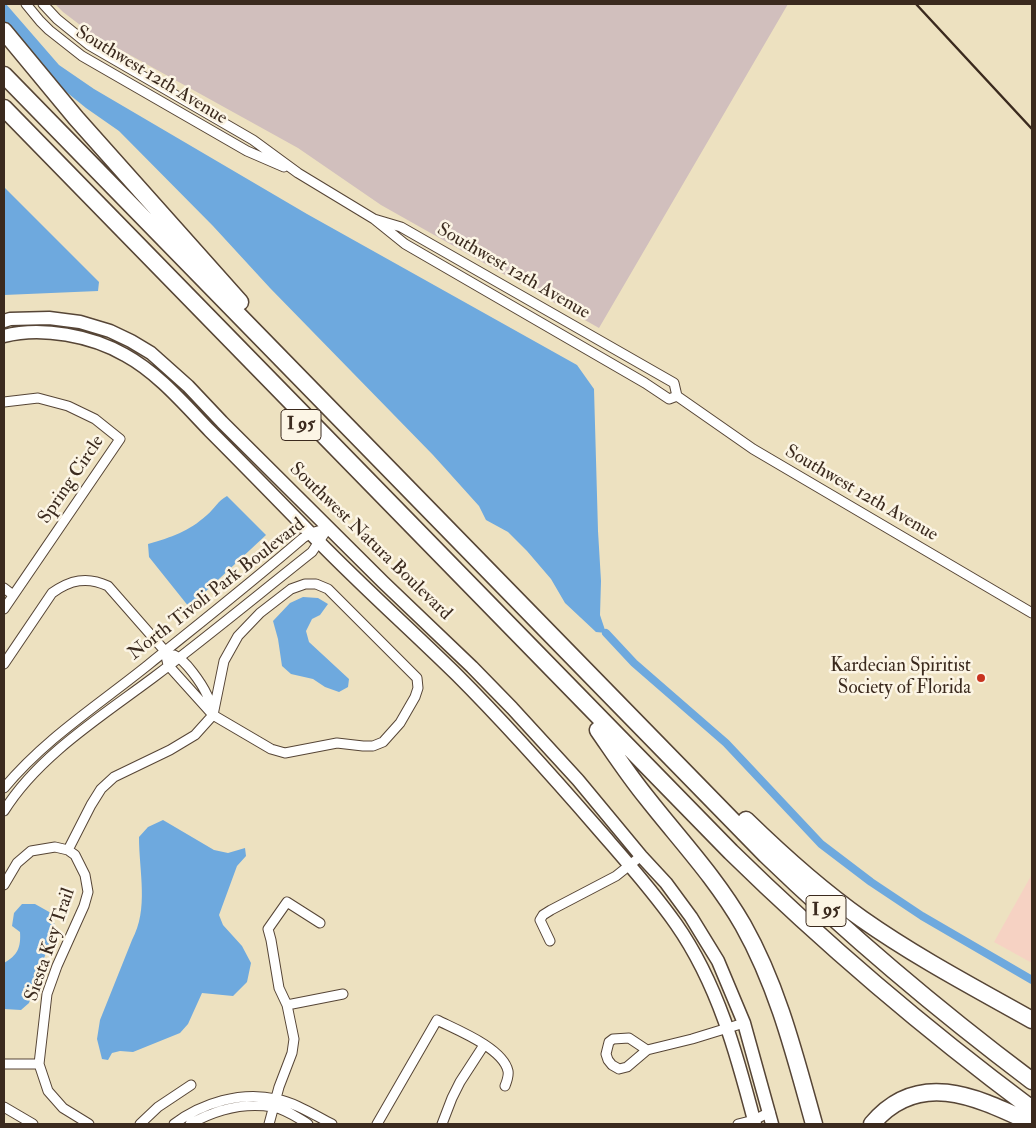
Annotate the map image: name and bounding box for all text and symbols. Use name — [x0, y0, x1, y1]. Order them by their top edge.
street label: Southwest 12th Avenue — [71, 22, 231, 130]
street label: Southwest 12th Avenue — [432, 219, 594, 325]
road number: I 95 — [281, 410, 321, 440]
street label: Spring Circle — [34, 432, 110, 528]
street label: Southwest 12th Avenue — [780, 441, 942, 547]
street label: Southwest Natura Boulevard — [284, 458, 456, 626]
street label: North Tivoli Park Boulevard — [124, 514, 310, 666]
place label: Kardecian Spiritist Society of Florida — [830, 656, 971, 700]
marker: Kardecian Spiritist Society of Florida — [975, 672, 987, 684]
street label: Siesta Key Trail — [21, 885, 81, 1005]
road number: I 95 — [806, 896, 846, 926]

